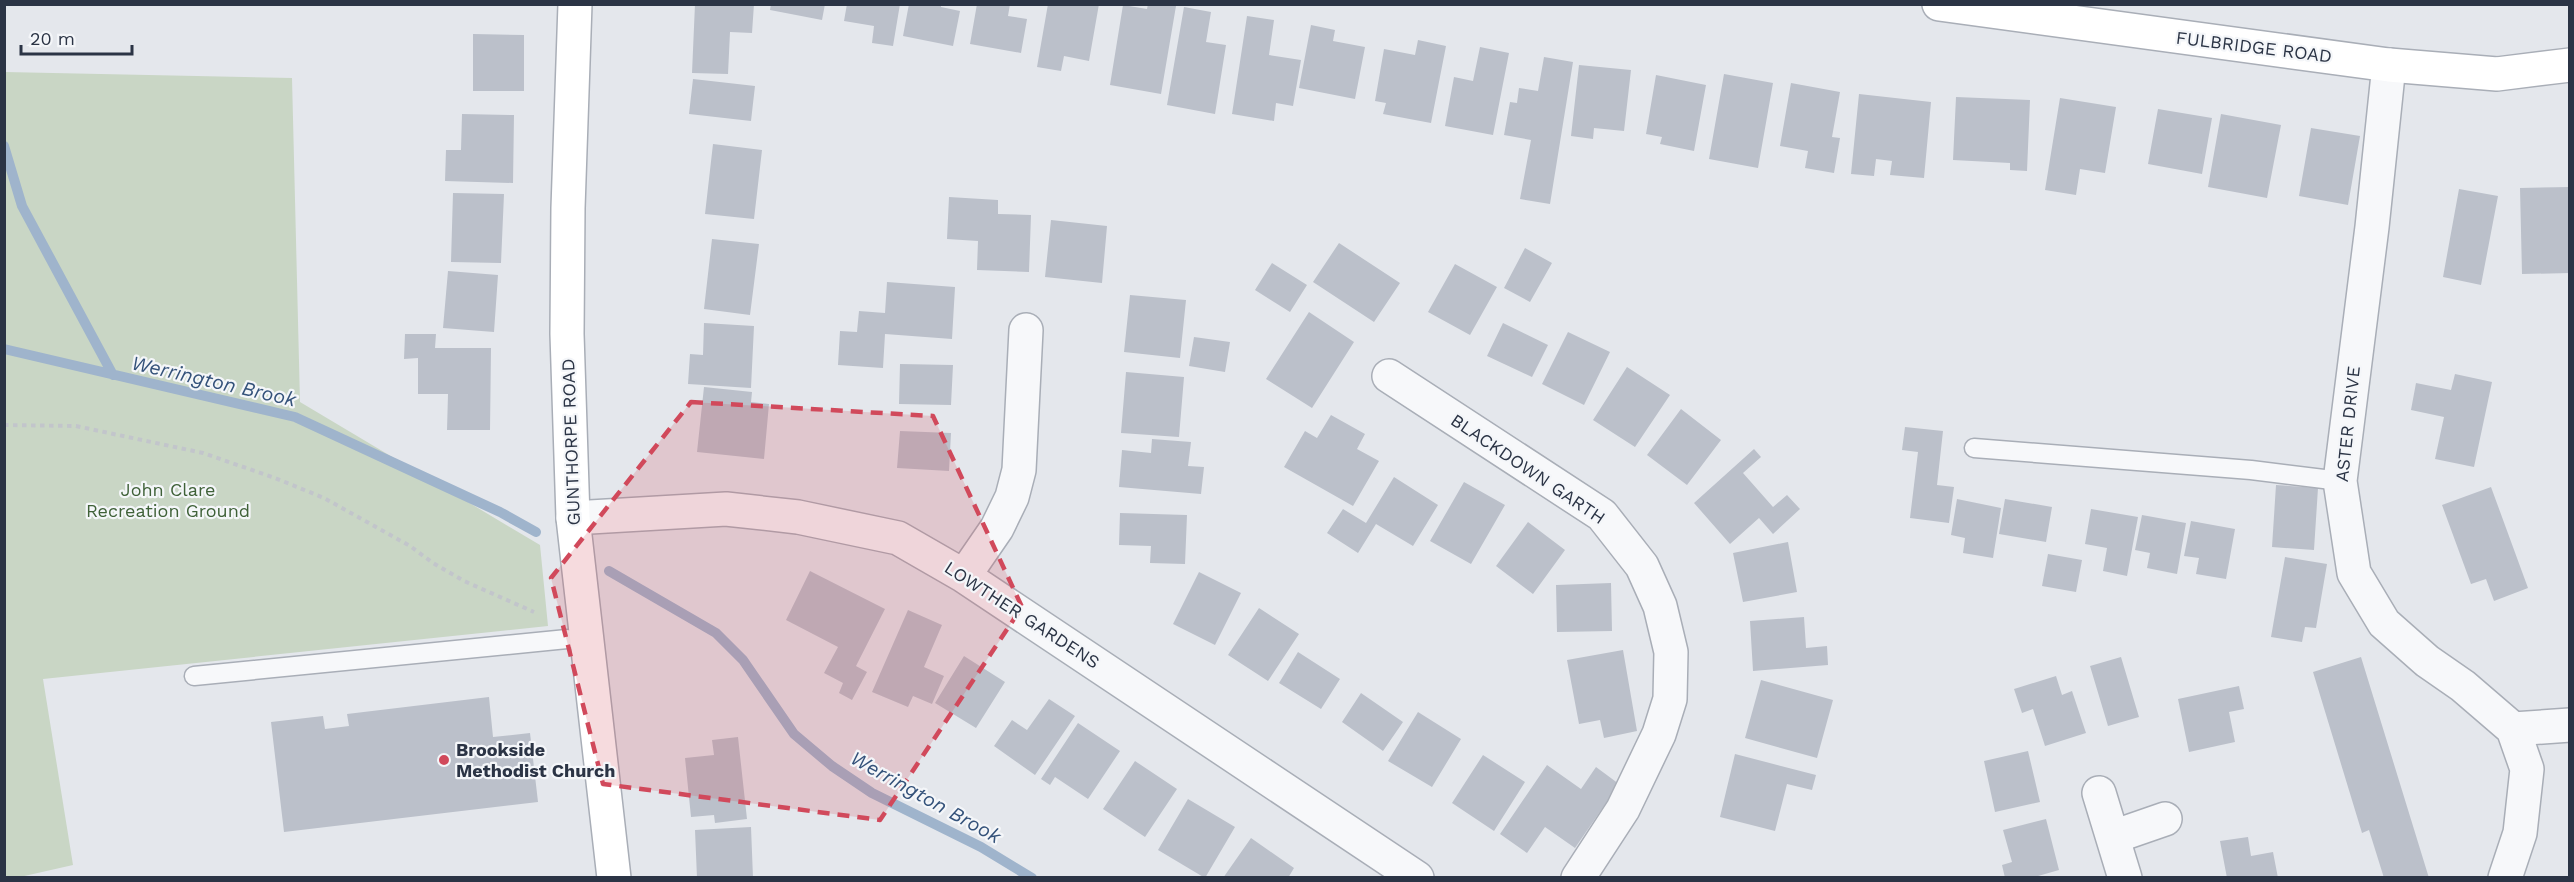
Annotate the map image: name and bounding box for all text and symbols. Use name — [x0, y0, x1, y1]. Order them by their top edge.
scale bar — [21, 18, 132, 56]
street label: FULBRIDGE ROAD — [2175, 27, 2333, 66]
text: 20 m — [30, 28, 75, 49]
water label: Werrington Brook — [129, 350, 300, 412]
street label: GUNTHORPE ROAD — [557, 358, 584, 526]
street label: ASTER DRIVE — [2331, 365, 2364, 483]
street label: BLACKDOWN GARTH — [1447, 409, 1609, 528]
park label: John Clare Recreation Ground — [86, 479, 250, 521]
street label: LOWTHER GARDENS — [941, 557, 1104, 673]
place label: Brookside Methodist Church — [456, 739, 615, 781]
water label: Werrington Brook — [847, 746, 1006, 849]
marker: Brookside Methodist Church — [437, 753, 451, 767]

